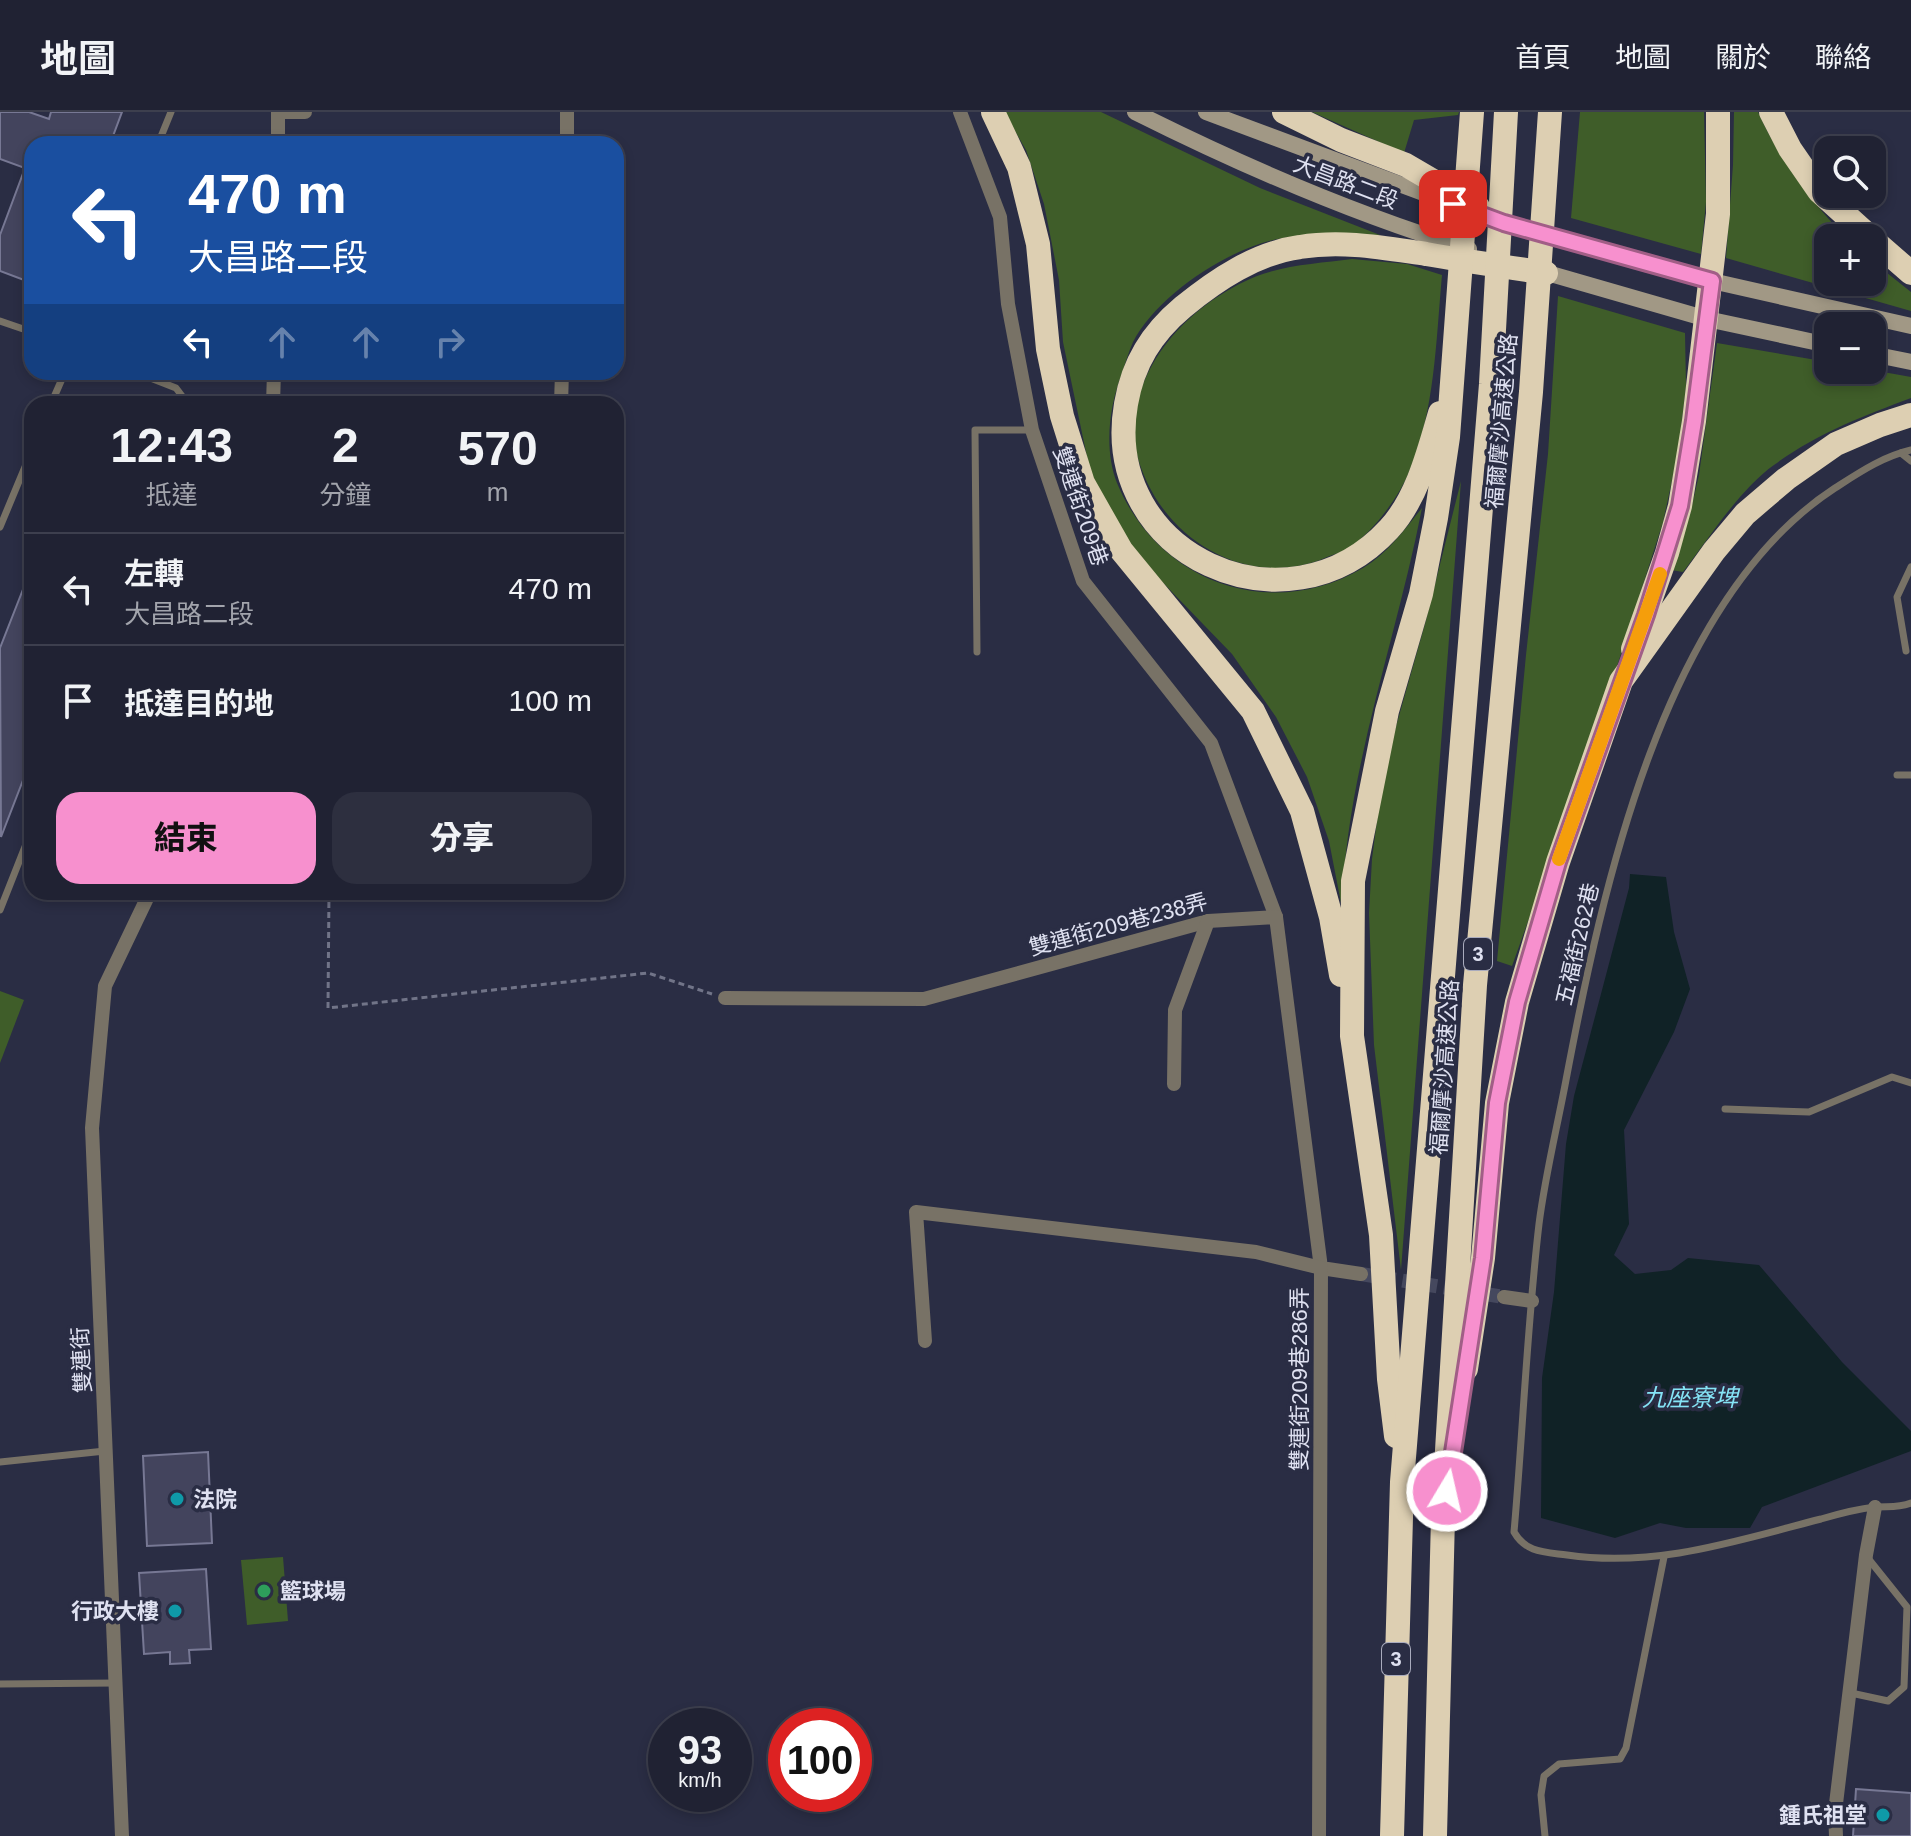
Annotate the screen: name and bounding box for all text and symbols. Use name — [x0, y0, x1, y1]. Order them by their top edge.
text: 地圖 — [40, 38, 116, 80]
text: 首頁 — [1515, 42, 1571, 73]
text: 地圖 — [1615, 42, 1671, 73]
text: 關於 — [1715, 42, 1771, 73]
text: 聯絡 — [1815, 42, 1871, 73]
map controls — [1814, 136, 1886, 384]
button: search — [1814, 136, 1886, 208]
street label: 大昌路二段 — [1290, 151, 1402, 214]
text: 470 m — [188, 162, 347, 225]
icon: left — [56, 168, 160, 272]
pin — [1419, 170, 1487, 238]
icon: arrive — [1431, 182, 1475, 226]
button: + — [1814, 224, 1886, 296]
text: 大昌路二段 — [188, 237, 368, 278]
button: − — [1814, 312, 1886, 384]
icon: left — [176, 320, 220, 364]
icon: ahead — [260, 320, 304, 364]
icon: ahead — [344, 320, 388, 364]
icon: right — [428, 320, 472, 364]
street label: 福爾摩沙高速公路 — [1481, 332, 1522, 510]
text: 12:43 — [110, 419, 233, 472]
text: 2 — [332, 419, 359, 472]
text: 570 — [458, 422, 538, 475]
street label: 雙連街209巷 — [1048, 443, 1113, 569]
text: m — [487, 477, 509, 507]
text: 抵達 — [146, 480, 198, 510]
text: 分鐘 — [319, 480, 371, 510]
text: 左轉 — [124, 557, 184, 590]
icon: left — [56, 567, 100, 611]
text: 470 m — [509, 572, 592, 605]
text: 大昌路二段 — [124, 599, 254, 629]
icon: arrive — [56, 679, 100, 723]
text: 100 m — [509, 684, 592, 717]
text: 抵達目的地 — [124, 687, 274, 720]
button: 結束 — [56, 792, 316, 884]
button: 分享 — [332, 792, 592, 884]
street label: 五福街262巷 — [1551, 881, 1604, 1008]
street label: 雙連街209巷238弄 — [1026, 889, 1210, 960]
road number: 3 — [1464, 938, 1492, 970]
street label: 福爾摩沙高速公路 — [1426, 978, 1463, 1156]
street label: 雙連街209巷286弄 — [1287, 1287, 1312, 1471]
street label: 雙連街 — [67, 1326, 96, 1394]
water label: 九座寮埤 — [1642, 1384, 1741, 1411]
position arrow — [1405, 1449, 1489, 1533]
place label: 法院 — [193, 1487, 237, 1512]
marker: 法院 — [168, 1490, 186, 1508]
place label: 籃球場 — [280, 1579, 346, 1604]
marker: 籃球場 — [255, 1582, 273, 1600]
place label: 行政大樓 — [71, 1599, 159, 1624]
marker: 行政大樓 — [166, 1602, 184, 1620]
road number: 3 — [1382, 1643, 1410, 1675]
speed limit sign: 100 — [768, 1708, 872, 1812]
text: 93 — [678, 1728, 722, 1772]
text: km/h — [678, 1769, 722, 1791]
place label: 鍾氏祖堂 — [1779, 1803, 1867, 1828]
marker: 鍾氏祖堂 — [1874, 1806, 1892, 1824]

